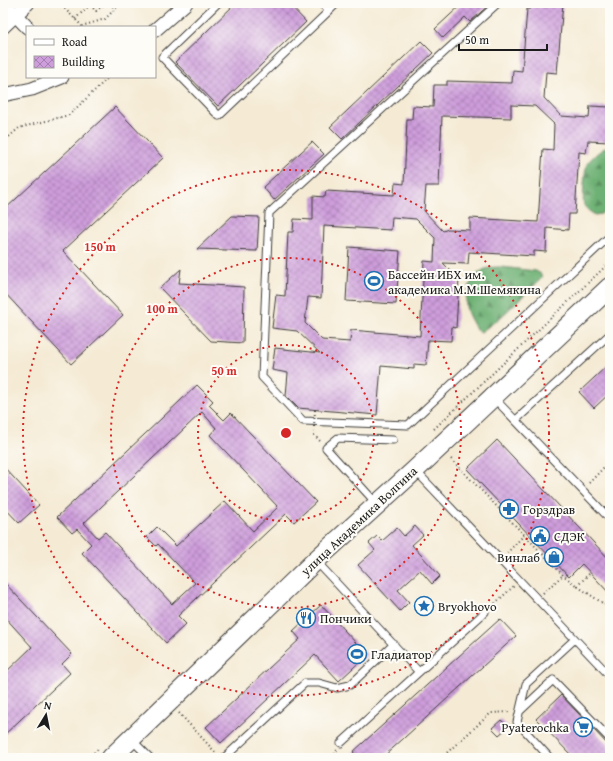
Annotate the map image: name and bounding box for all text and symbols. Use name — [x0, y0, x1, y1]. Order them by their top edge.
legend — [26, 26, 156, 78]
scale bar — [459, 26, 547, 52]
text: 50 m — [465, 31, 489, 48]
text: Road — [62, 33, 88, 50]
text: Building — [62, 53, 105, 70]
text: 150 m — [84, 238, 117, 255]
place label: Бассейн ИБХ им. академика М.М.Шемякина — [388, 265, 542, 299]
sports icon: Бассейн ИБХ им. академика М.М.Шемякина — [363, 270, 385, 292]
text: 100 m — [146, 300, 179, 317]
text: 50 m — [211, 362, 237, 379]
centre of rings — [279, 426, 293, 440]
street label: улица Академика Волгина — [296, 461, 422, 581]
pharmacy icon: Горздрав — [498, 498, 520, 520]
place label: Горздрав — [523, 500, 575, 519]
public building icon: СДЭК — [529, 525, 551, 547]
place label: СДЭК — [554, 527, 585, 546]
shop icon: Винлаб — [543, 546, 565, 568]
place label: Винлаб — [497, 548, 540, 567]
place icon: Bryokhovo — [413, 595, 435, 617]
place label: Bryokhovo — [438, 597, 497, 616]
restaurant icon: Пончики — [295, 607, 317, 629]
place label: Пончики — [320, 609, 372, 628]
sports icon: Гладиатор — [346, 643, 368, 665]
place label: Гладиатор — [371, 645, 432, 664]
north arrow — [26, 695, 66, 735]
text: N — [43, 697, 53, 714]
supermarket icon: Pyaterochka — [572, 716, 594, 738]
place label: Pyaterochka — [501, 718, 570, 737]

